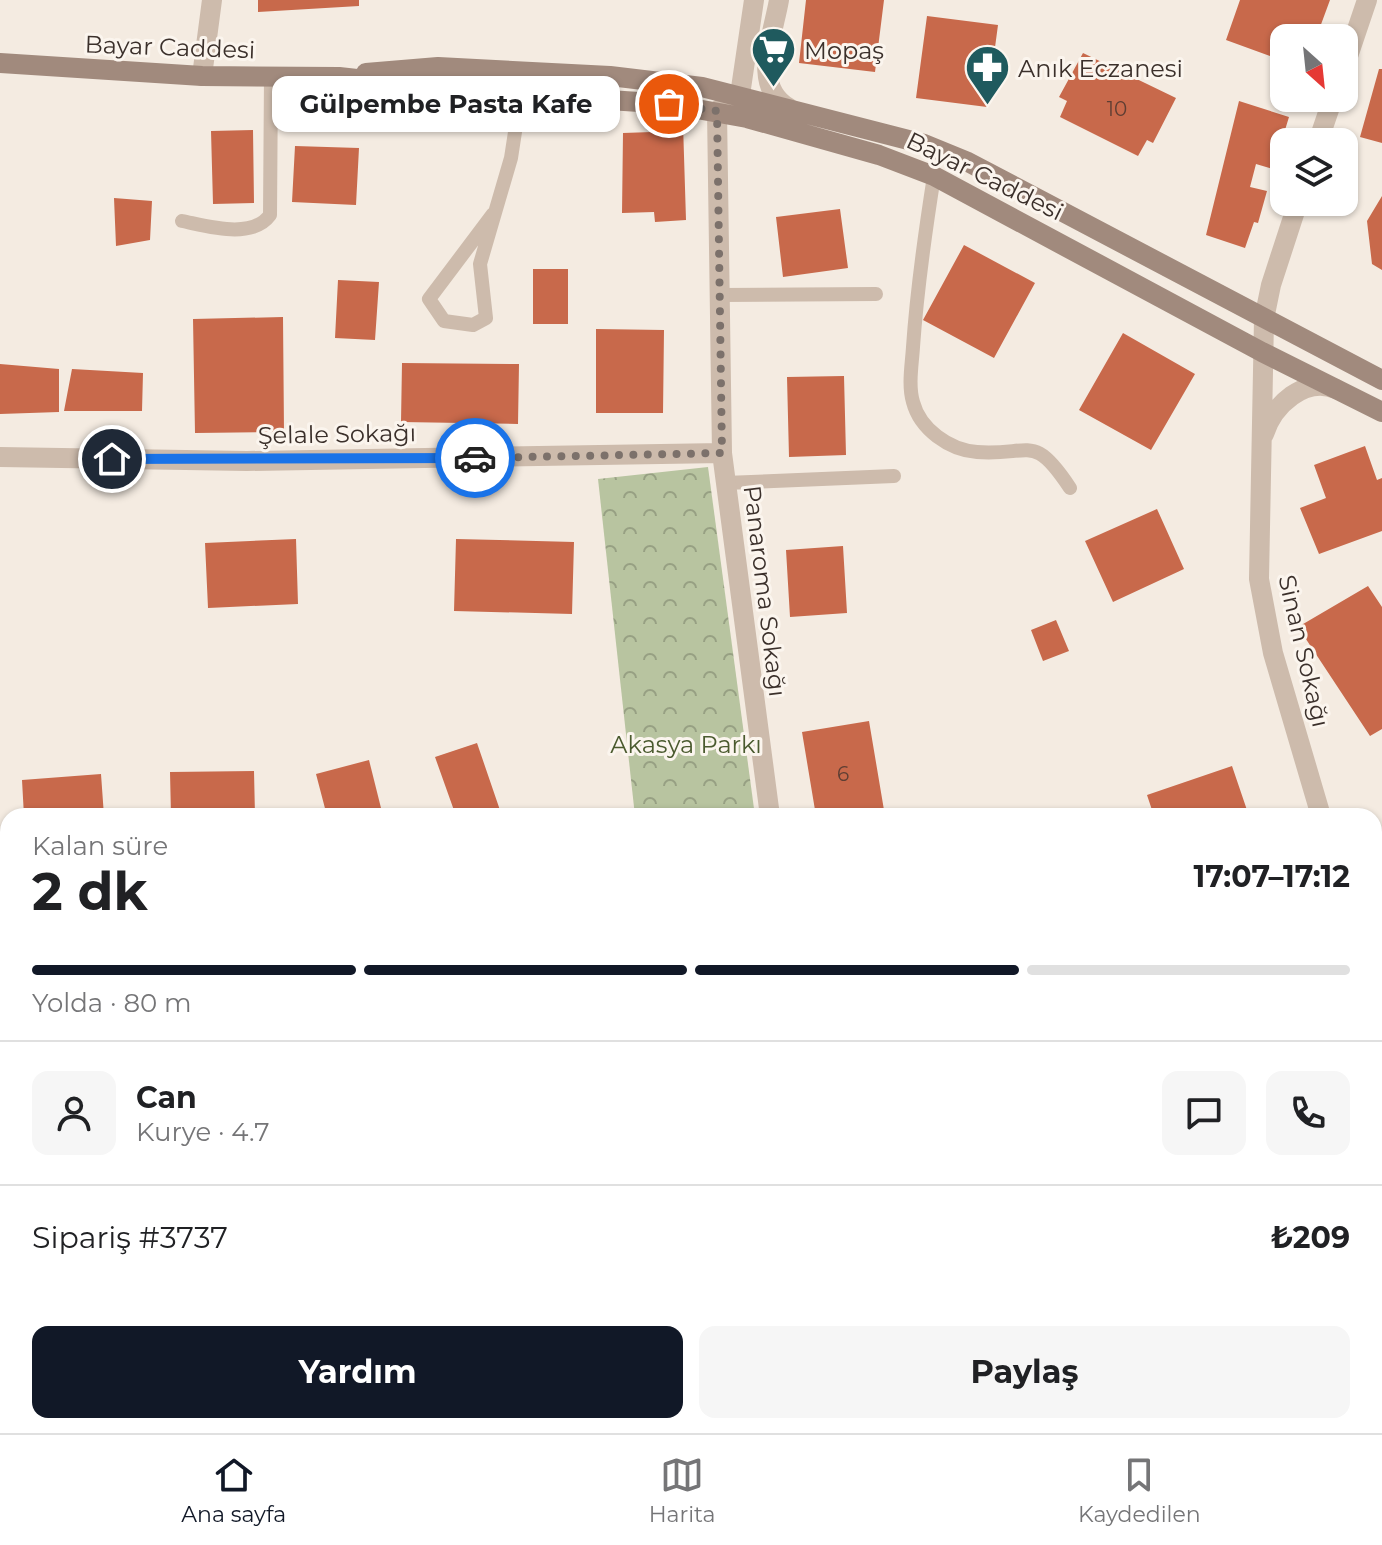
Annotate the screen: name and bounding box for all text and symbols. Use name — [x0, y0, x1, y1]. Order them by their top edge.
north arrow — [1270, 24, 1358, 112]
map controls — [1270, 24, 1358, 216]
supermarket icon: Mopaş — [749, 26, 797, 89]
street label: Bayar Caddesi — [84, 30, 256, 64]
place label: Mopaş — [804, 36, 884, 65]
pharmacy icon: Anık Eczanesi — [963, 44, 1011, 107]
place label: Anık Eczanesi — [1018, 54, 1183, 83]
pin — [635, 70, 703, 138]
callout: Gülpembe Pasta Kafe — [273, 76, 621, 132]
icon: bag — [647, 82, 691, 126]
text: Gülpembe Pasta Kafe — [299, 88, 593, 120]
house number: 10 — [1107, 97, 1127, 121]
street label: Bayar Caddesi — [902, 126, 1068, 226]
button: layers — [1270, 128, 1358, 216]
street label: Şelale Sokağı — [258, 418, 416, 450]
courier — [435, 418, 515, 498]
pin — [78, 425, 146, 493]
icon: car — [453, 436, 497, 480]
icon: home — [90, 437, 134, 481]
street label: Panaroma Sokağı — [738, 484, 792, 698]
street label: Sinan Sokağı — [1272, 572, 1336, 730]
park label: Akasya Parkı — [610, 730, 762, 759]
house number: 6 — [837, 762, 849, 786]
text: Kalan süre — [32, 830, 168, 862]
text: 17:07–17:12 — [1194, 858, 1350, 895]
text: 2 dk — [32, 860, 147, 923]
text: Yolda · 80 m — [32, 987, 192, 1019]
button: person — [32, 1071, 116, 1155]
button: chat — [1162, 1071, 1246, 1155]
button: phone — [1266, 1071, 1350, 1155]
text: Can — [136, 1079, 197, 1116]
text: Kurye · 4.7 — [136, 1116, 270, 1148]
text: Sipariş #3737 — [32, 1219, 228, 1256]
text: ₺209 — [1271, 1219, 1350, 1256]
button: Yardım — [32, 1326, 683, 1418]
button: Paylaş — [699, 1326, 1350, 1418]
tab: Ana sayfa — [181, 1453, 286, 1528]
tab: Harita — [649, 1453, 715, 1528]
tab: Kaydedilen — [1078, 1453, 1201, 1528]

